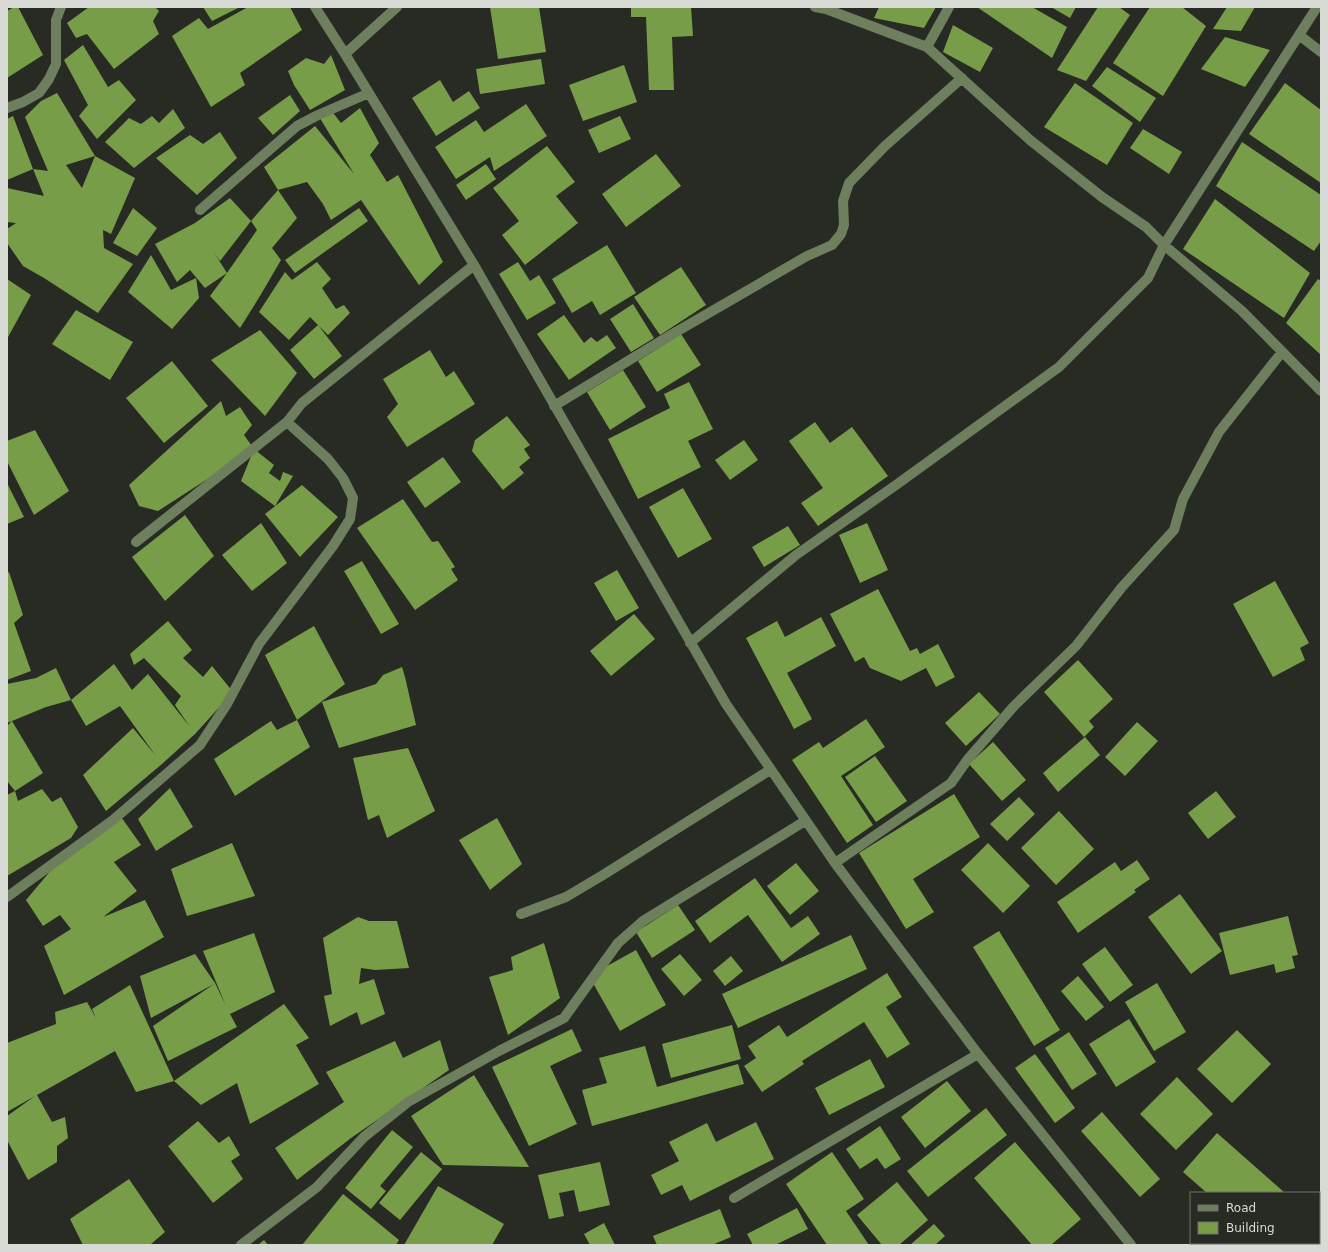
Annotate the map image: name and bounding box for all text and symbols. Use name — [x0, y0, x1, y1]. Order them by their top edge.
legend — [1190, 1192, 1320, 1244]
text: Road — [1226, 1201, 1256, 1215]
text: Building — [1226, 1221, 1275, 1235]

